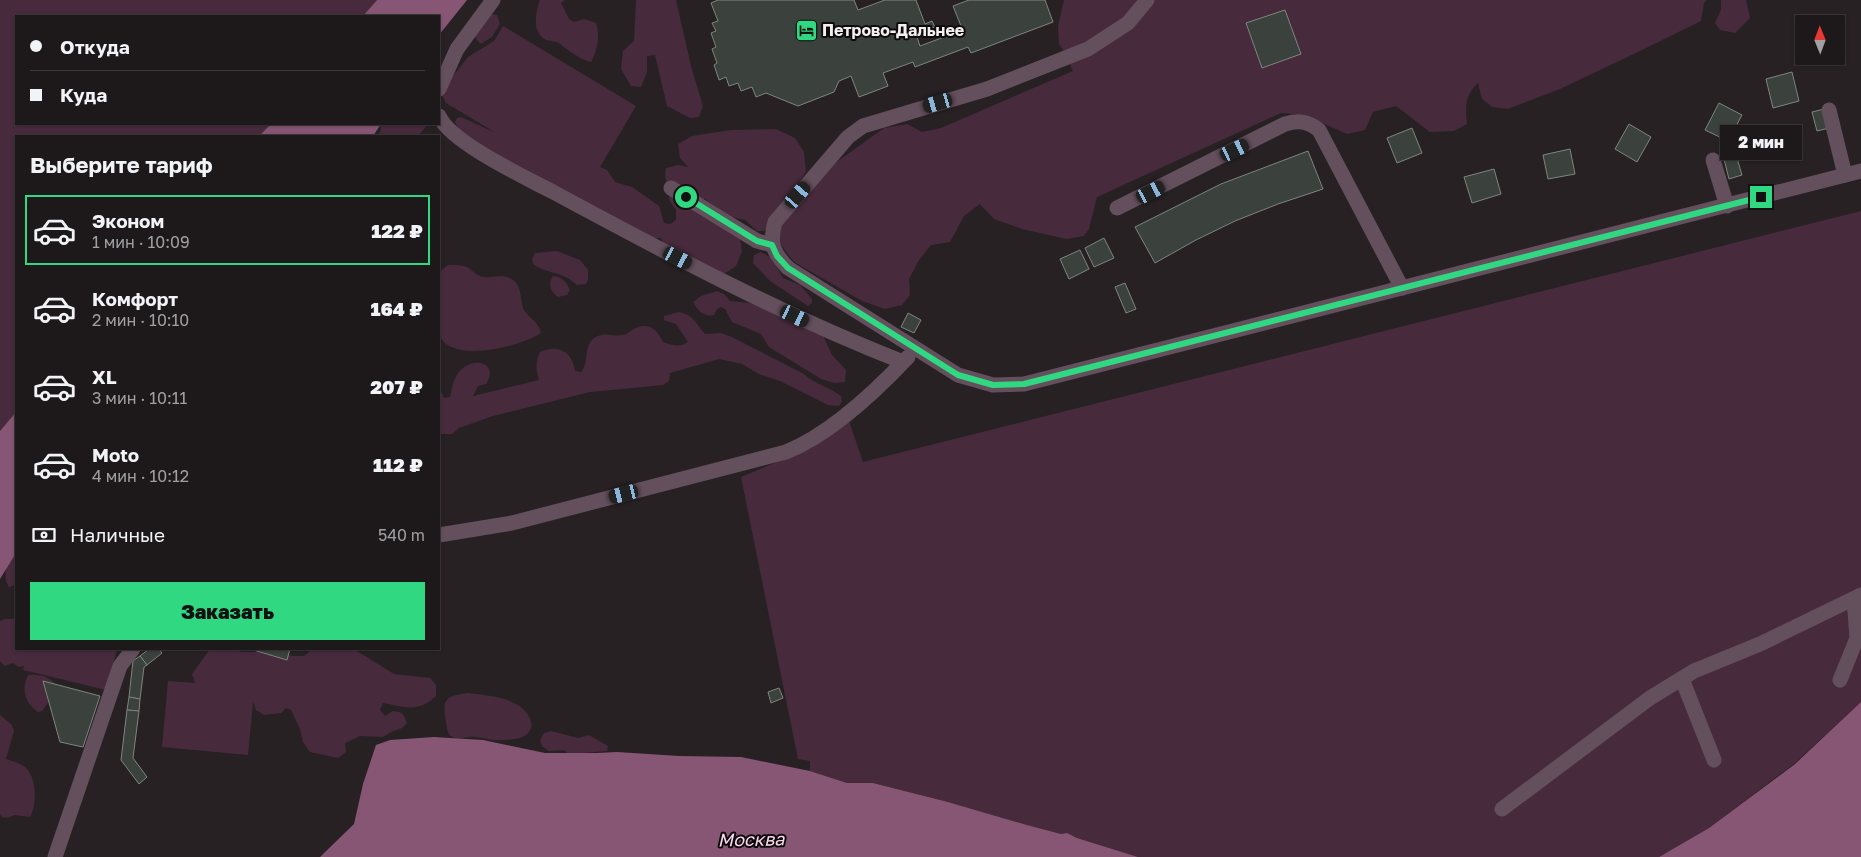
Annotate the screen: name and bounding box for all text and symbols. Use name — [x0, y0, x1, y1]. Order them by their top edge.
north arrow — [1795, 15, 1845, 65]
map controls — [1795, 15, 1845, 65]
hotel icon: Петрово-Дальнее — [794, 18, 818, 42]
place label: Петрово-Дальнее — [822, 20, 964, 40]
text: Откуда — [60, 35, 130, 58]
text: Куда — [60, 83, 107, 106]
car — [921, 92, 954, 114]
callout: 2 мин — [1720, 124, 1802, 160]
text: 2 мин — [1738, 132, 1784, 152]
car — [1218, 137, 1251, 163]
text: Выберите тариф — [30, 151, 213, 178]
car — [782, 179, 813, 211]
car — [1134, 179, 1167, 205]
route start — [675, 186, 697, 208]
route end — [1750, 186, 1772, 208]
icon: car — [32, 208, 77, 253]
text: Эконом — [92, 209, 164, 232]
text: 122 ₽ — [371, 219, 423, 242]
text: 1 мин · 10:09 — [92, 232, 190, 252]
car — [661, 245, 694, 271]
icon: car — [32, 286, 77, 331]
text: Комфорт — [92, 287, 178, 310]
text: 164 ₽ — [370, 297, 423, 320]
car — [778, 303, 811, 329]
text: 2 мин · 10:10 — [92, 310, 189, 330]
icon: car — [32, 364, 77, 409]
text: XL — [92, 365, 117, 388]
text: 207 ₽ — [370, 375, 423, 398]
text: 3 мин · 10:11 — [92, 388, 187, 408]
icon: car — [32, 442, 77, 487]
text: Moto — [92, 443, 139, 466]
text: 112 ₽ — [373, 453, 423, 476]
text: 4 мин · 10:12 — [92, 466, 189, 486]
car — [607, 483, 640, 505]
icon: cash — [30, 521, 58, 549]
text: Наличные — [70, 523, 165, 546]
text: 540 m — [378, 525, 425, 545]
button: Заказать — [30, 582, 425, 640]
water label: Москва — [717, 827, 785, 851]

